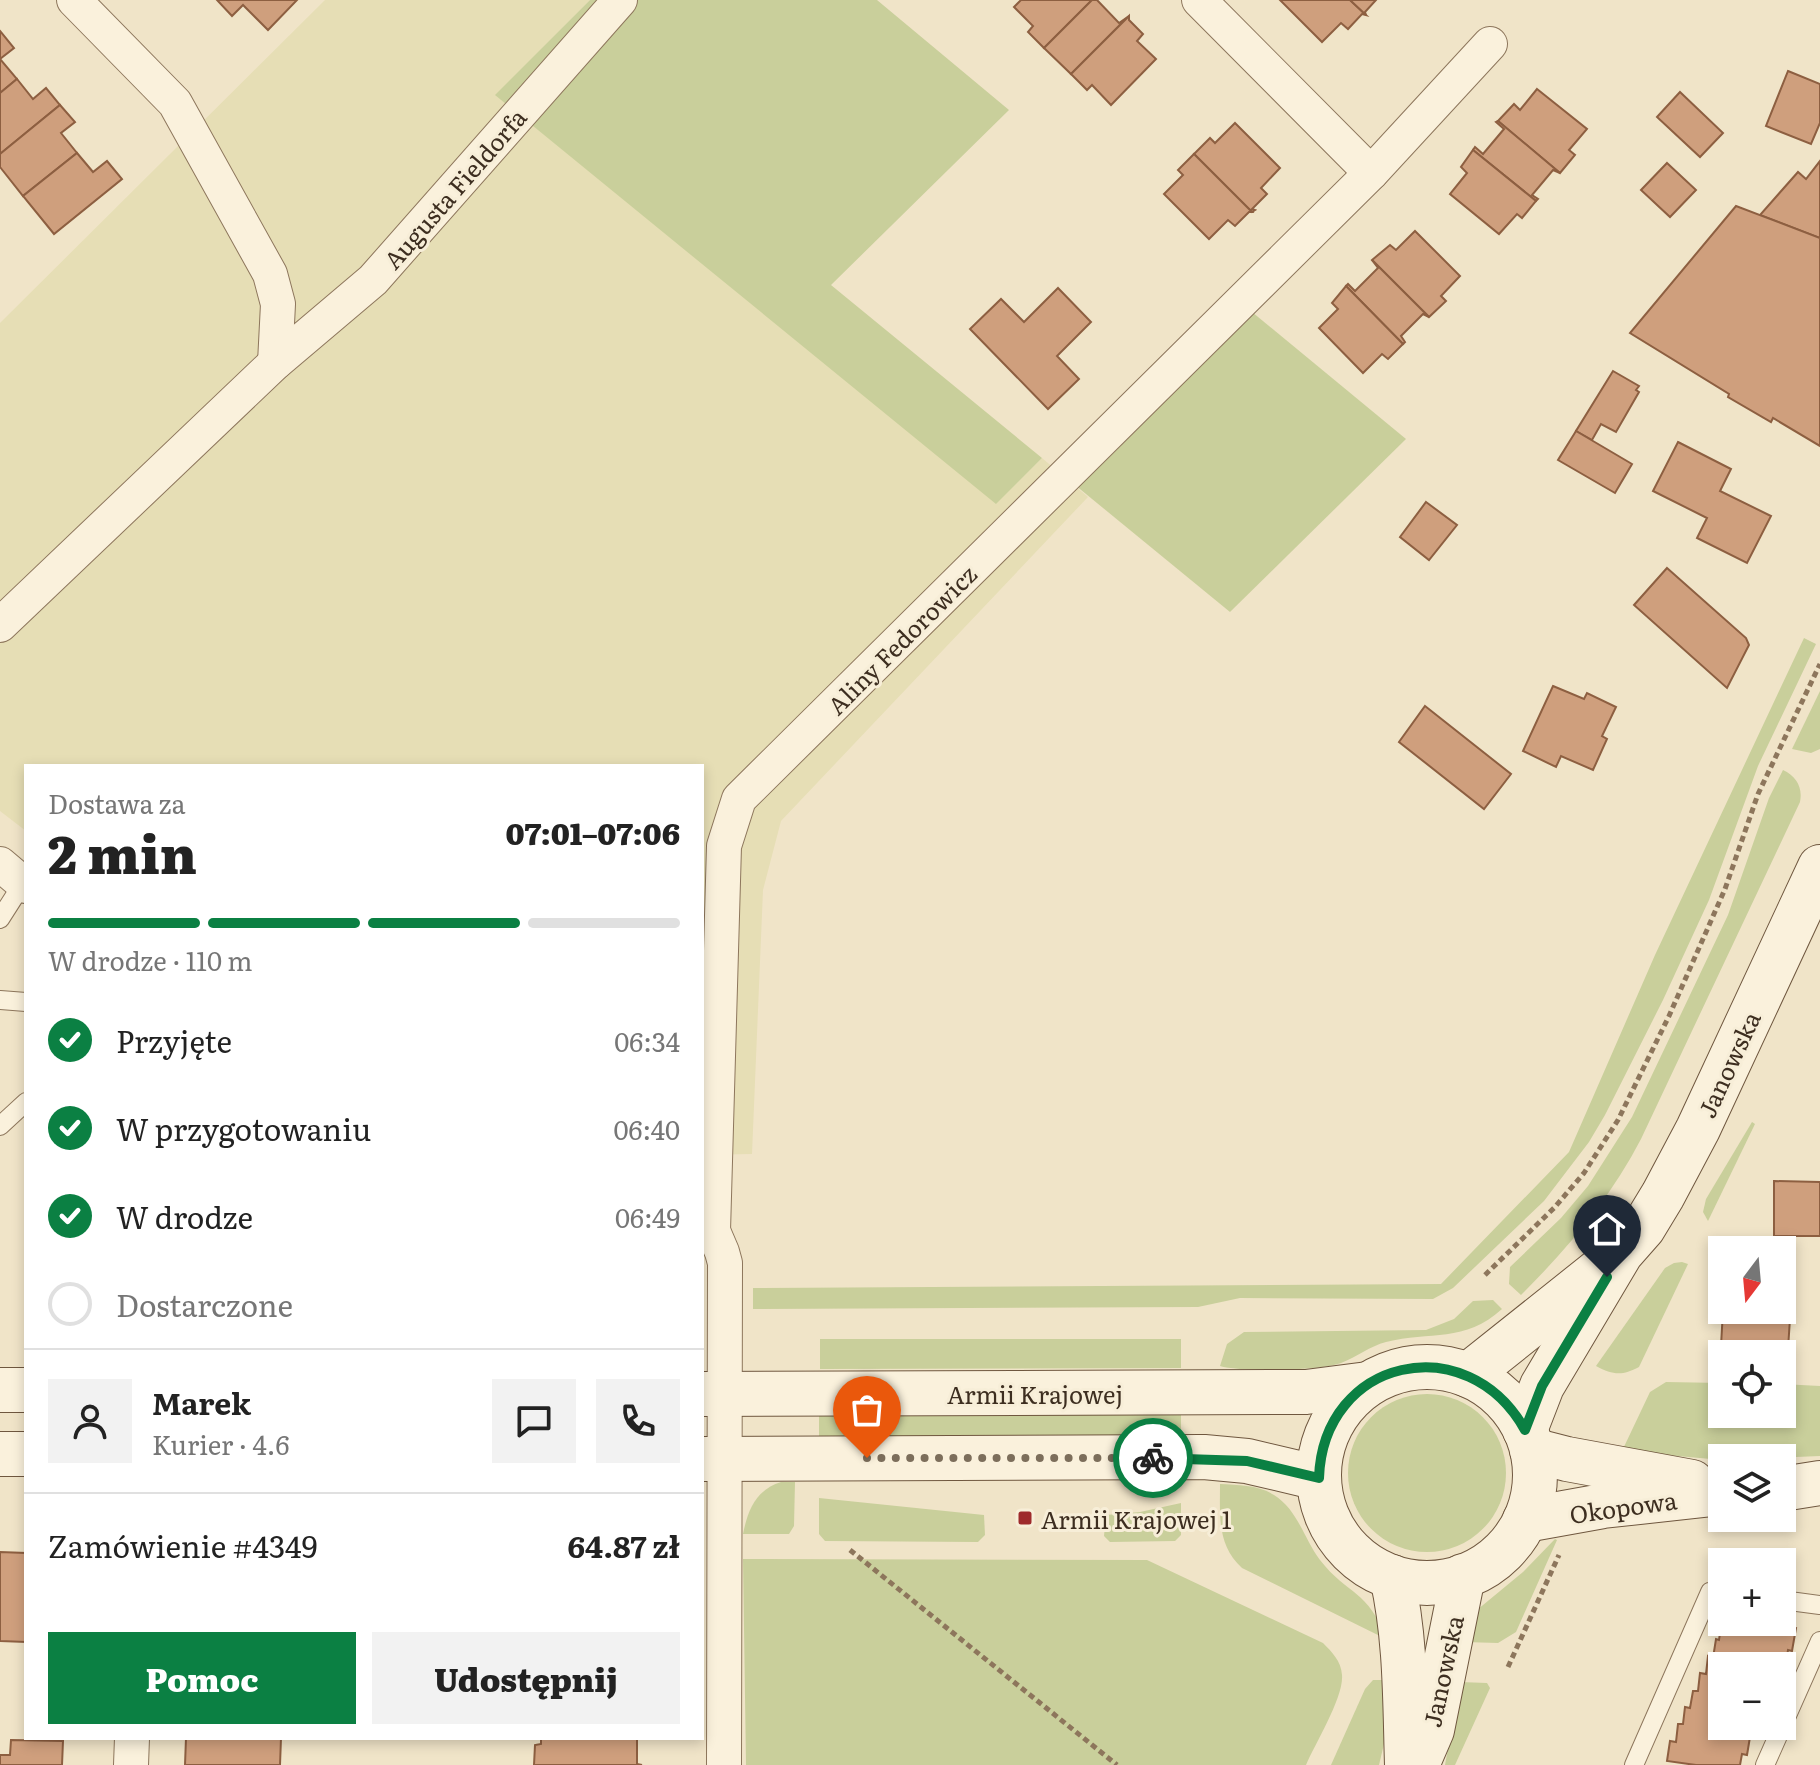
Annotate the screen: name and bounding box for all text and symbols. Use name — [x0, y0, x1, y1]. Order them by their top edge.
street label: Augusta Fieldorfa — [374, 100, 534, 276]
street label: Aliny Fedorowicz — [818, 556, 984, 722]
text: Dostawa za — [48, 783, 186, 822]
text: 07:01–07:06 — [505, 810, 680, 854]
text: 2 min — [48, 813, 197, 890]
text: W drodze · 110 m — [48, 940, 252, 979]
street label: Janowska — [1688, 1005, 1768, 1123]
icon: check — [48, 1018, 92, 1062]
text: Przyjęte — [116, 1018, 232, 1062]
text: 06:34 — [614, 1021, 680, 1060]
icon: check — [48, 1106, 92, 1150]
text: W przygotowaniu — [116, 1106, 371, 1150]
text: 06:40 — [614, 1109, 680, 1148]
icon: check — [48, 1194, 92, 1238]
text: W drodze — [116, 1194, 253, 1238]
pin — [1573, 1195, 1641, 1277]
text: 06:49 — [615, 1197, 680, 1236]
icon: home — [1585, 1207, 1629, 1251]
north arrow — [1708, 1236, 1796, 1324]
map controls — [1708, 1236, 1796, 1740]
text: Dostarczone — [116, 1282, 293, 1326]
button: locate — [1708, 1340, 1796, 1428]
pin — [833, 1376, 901, 1458]
street label: Armii Krajowej — [947, 1376, 1123, 1411]
button: person — [48, 1379, 132, 1463]
button: chat — [492, 1379, 576, 1463]
button: phone — [596, 1379, 680, 1463]
text: Marek — [152, 1380, 251, 1424]
icon: bag — [845, 1388, 889, 1432]
courier — [1113, 1418, 1193, 1498]
text: Kurier · 4.6 — [152, 1424, 289, 1463]
icon: bike — [1131, 1436, 1175, 1480]
button: layers — [1708, 1444, 1796, 1532]
street label: Okopowa — [1567, 1481, 1679, 1531]
place label: Armii Krajowej 1 — [1041, 1501, 1232, 1536]
marker: Armii Krajowej 1 — [1016, 1509, 1034, 1527]
text: Zamówienie #4349 — [48, 1523, 317, 1567]
text: 64.87 zł — [568, 1523, 680, 1567]
button: + — [1708, 1548, 1796, 1636]
street label: Janowska — [1413, 1612, 1471, 1730]
button: Pomoc — [48, 1632, 356, 1724]
button: Udostępnij — [372, 1632, 680, 1724]
button: − — [1708, 1652, 1796, 1740]

